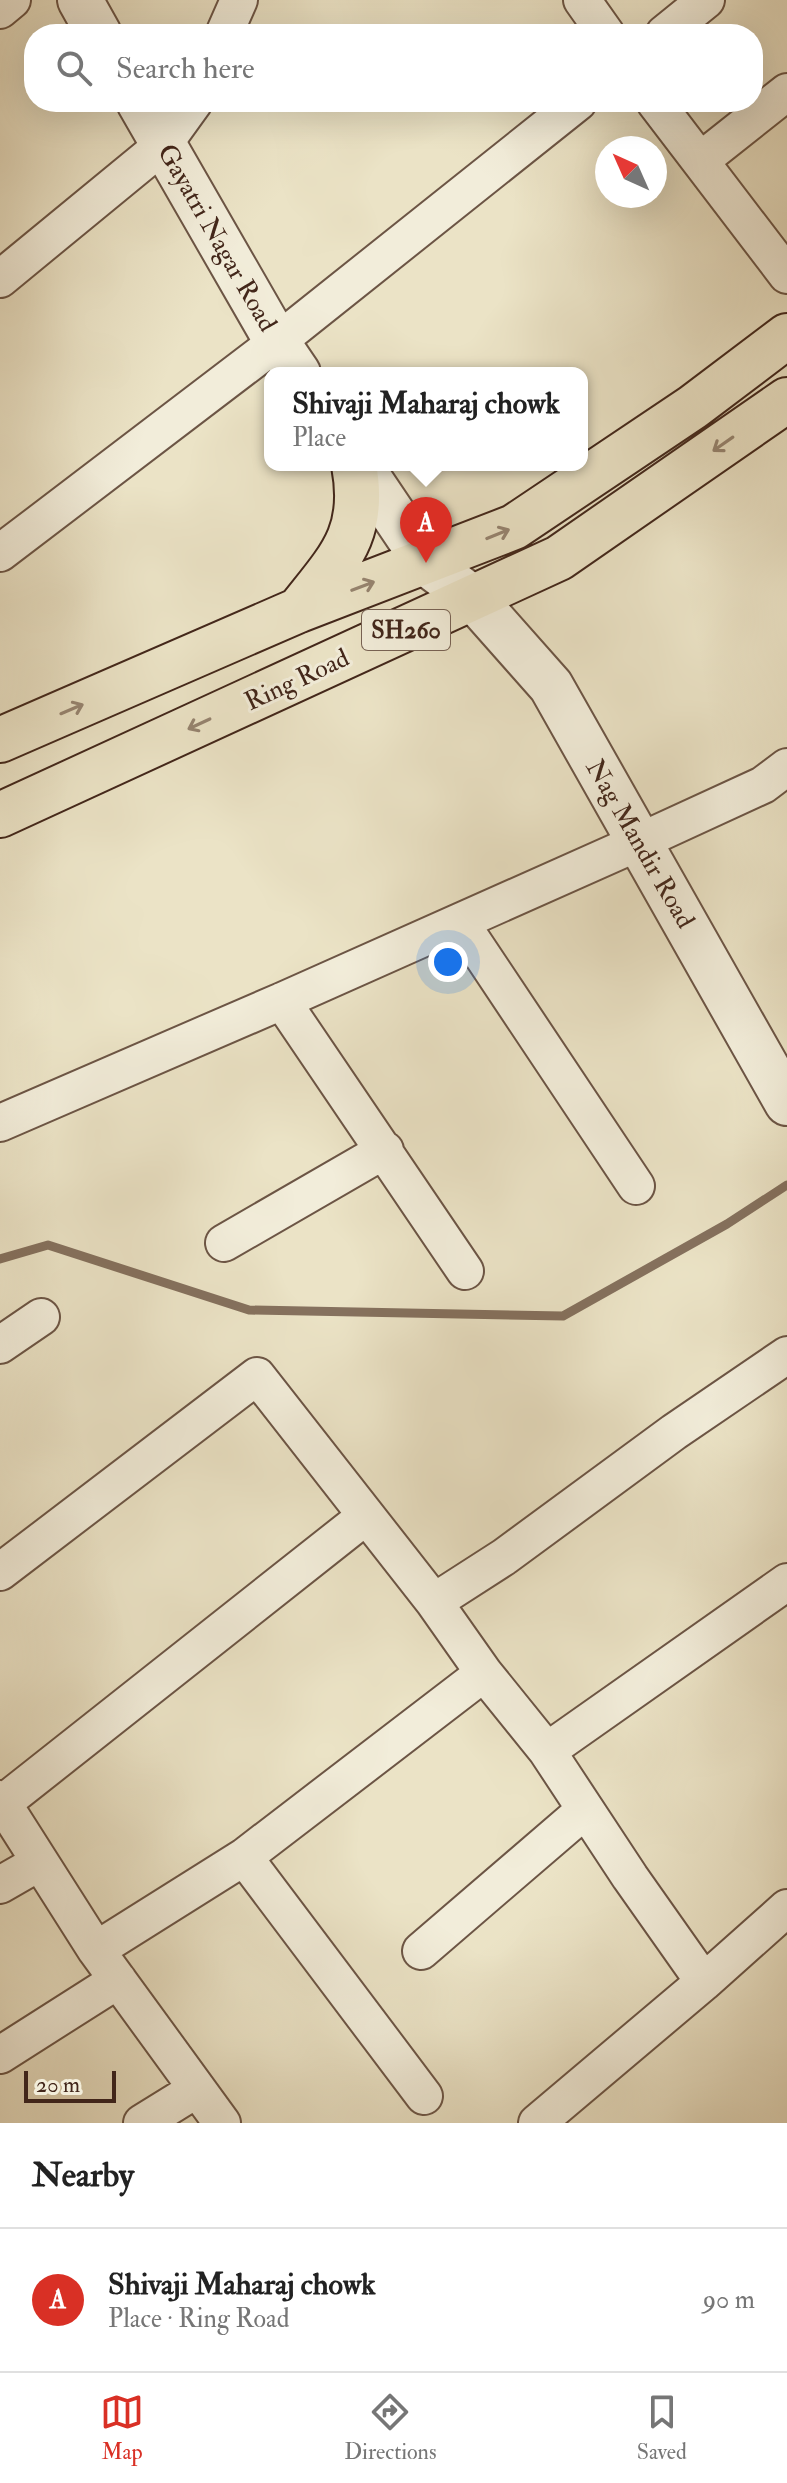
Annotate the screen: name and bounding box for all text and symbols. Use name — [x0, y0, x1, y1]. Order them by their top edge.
search box — [24, 24, 763, 112]
icon: search — [52, 46, 96, 90]
text: Search here — [116, 50, 255, 87]
north arrow — [595, 136, 667, 208]
street label: Gayatri Nagar Road — [150, 139, 284, 338]
popup — [264, 367, 588, 471]
text: Shivaji Maharaj chowk — [292, 385, 560, 422]
text: Place — [292, 422, 346, 454]
one-way arrow — [712, 436, 734, 452]
pin: A — [400, 497, 452, 563]
one-way arrow — [485, 526, 510, 540]
one-way arrow — [350, 578, 375, 592]
road number: SH260 — [362, 610, 450, 650]
street label: Ring Road — [240, 642, 354, 718]
one-way arrow — [59, 700, 83, 715]
one-way arrow — [187, 717, 211, 732]
street label: Nag Mandir Road — [579, 754, 701, 934]
your location — [428, 942, 468, 982]
scale bar — [24, 2067, 116, 2103]
text: 20 m — [36, 2071, 80, 2099]
text: Nearby — [32, 2154, 134, 2197]
text: Shivaji Maharaj chowk — [108, 2266, 376, 2303]
text: A — [50, 2284, 66, 2316]
text: 90 m — [703, 2284, 755, 2316]
text: Place · Ring Road — [108, 2303, 290, 2335]
tab: Map — [100, 2390, 144, 2466]
tab: Directions — [344, 2390, 437, 2466]
tab: Saved — [637, 2390, 687, 2466]

